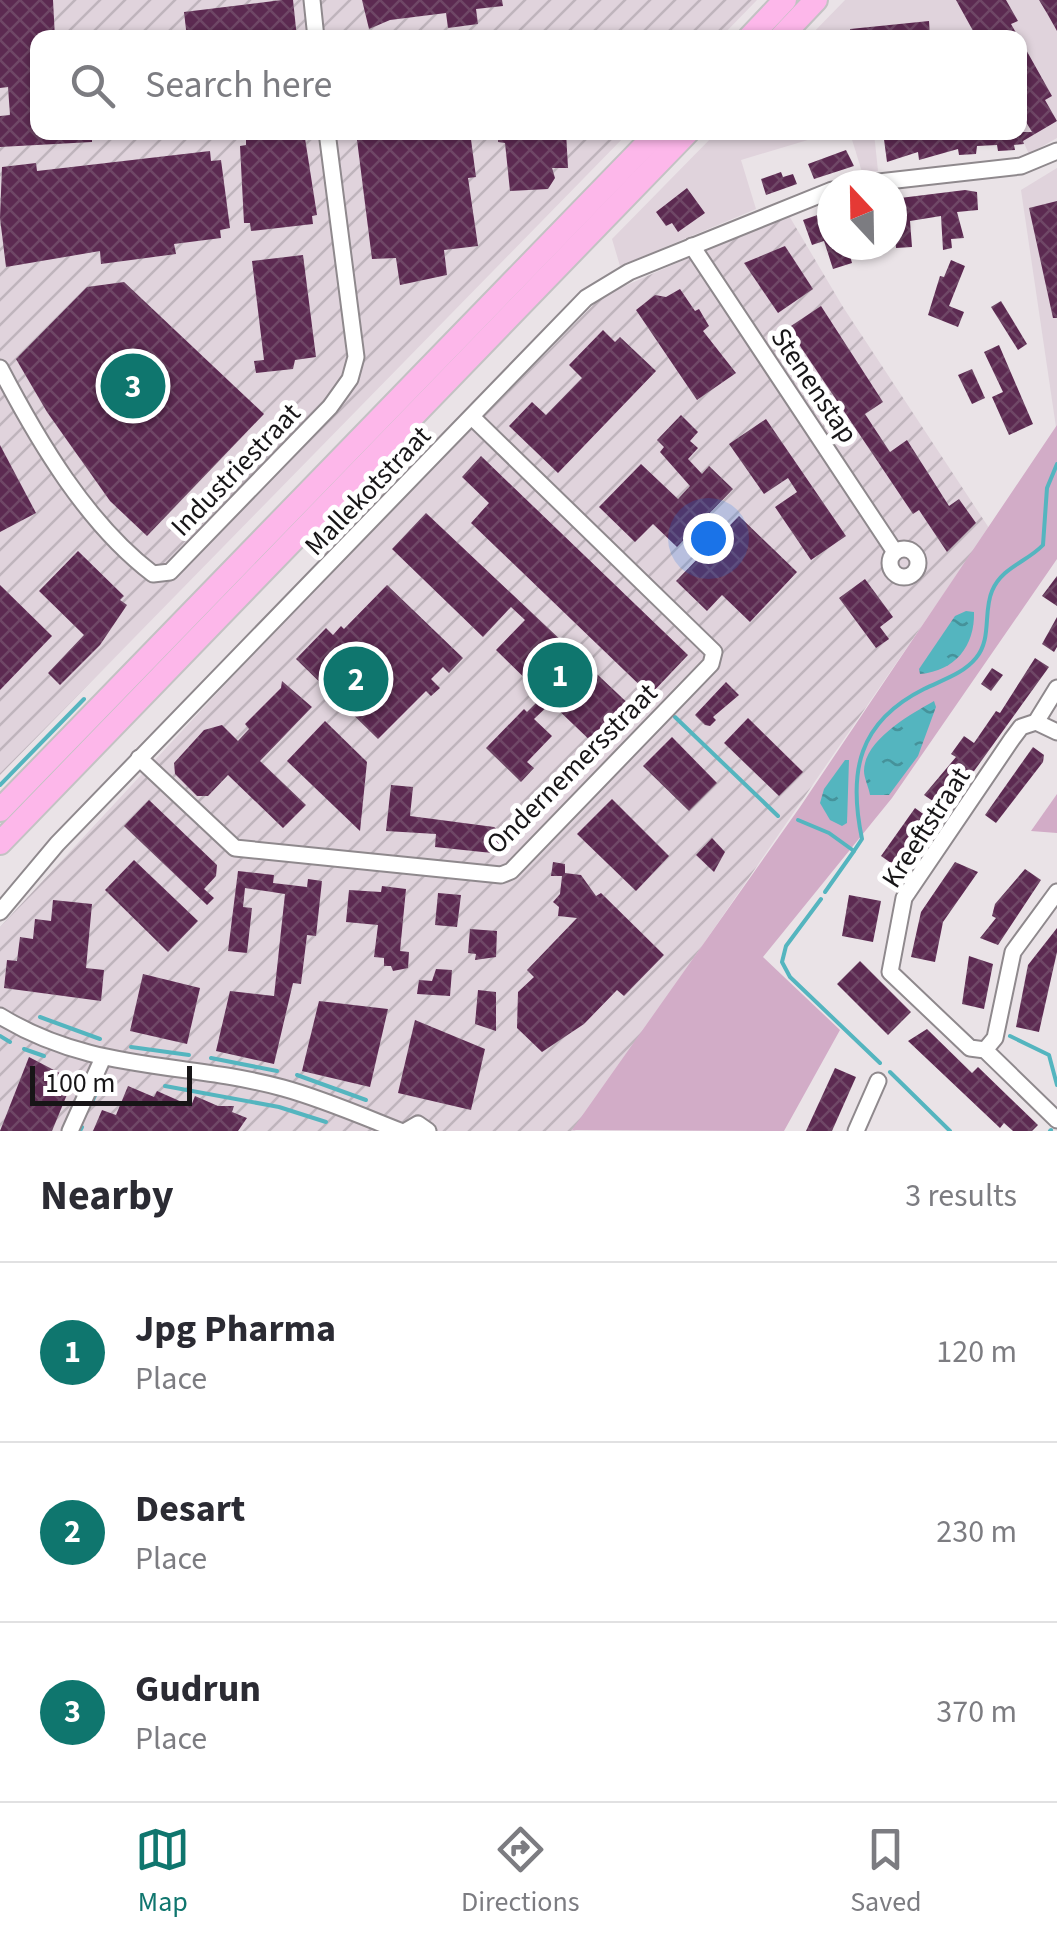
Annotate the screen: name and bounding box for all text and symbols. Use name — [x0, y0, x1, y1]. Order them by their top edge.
search box — [30, 30, 1027, 140]
icon: search — [65, 58, 120, 113]
text: Search here — [145, 58, 332, 112]
north arrow — [817, 170, 907, 260]
street label: Stenenstap — [761, 320, 868, 451]
pin: 3 — [100, 348, 166, 424]
street label: Industriestraat — [162, 394, 310, 545]
street label: Mallekotstraat — [295, 416, 440, 565]
your location — [683, 513, 734, 564]
pin: 1 — [528, 638, 592, 712]
pin: 2 — [324, 642, 388, 716]
street label: Ondernemersstraat — [477, 674, 667, 863]
street label: Kreeftstraat — [872, 759, 980, 896]
scale bar — [30, 1061, 192, 1106]
text: 100 m — [45, 1063, 116, 1103]
text: Nearby — [40, 1166, 174, 1226]
text: 3 results — [905, 1173, 1017, 1219]
text: Jpg Pharma — [135, 1302, 336, 1356]
text: 1 — [64, 1329, 81, 1375]
text: 120 m — [936, 1329, 1017, 1375]
text: Place — [135, 1356, 207, 1402]
text: Desart — [135, 1482, 245, 1536]
text: 2 — [64, 1509, 81, 1555]
text: 230 m — [936, 1509, 1017, 1555]
text: Place — [135, 1536, 207, 1582]
text: Gudrun — [135, 1662, 261, 1716]
text: 3 — [64, 1689, 81, 1735]
text: 370 m — [936, 1689, 1017, 1735]
text: Place — [135, 1716, 207, 1762]
tab: Map — [135, 1822, 190, 1922]
tab: Directions — [461, 1822, 580, 1922]
tab: Saved — [850, 1822, 922, 1922]

